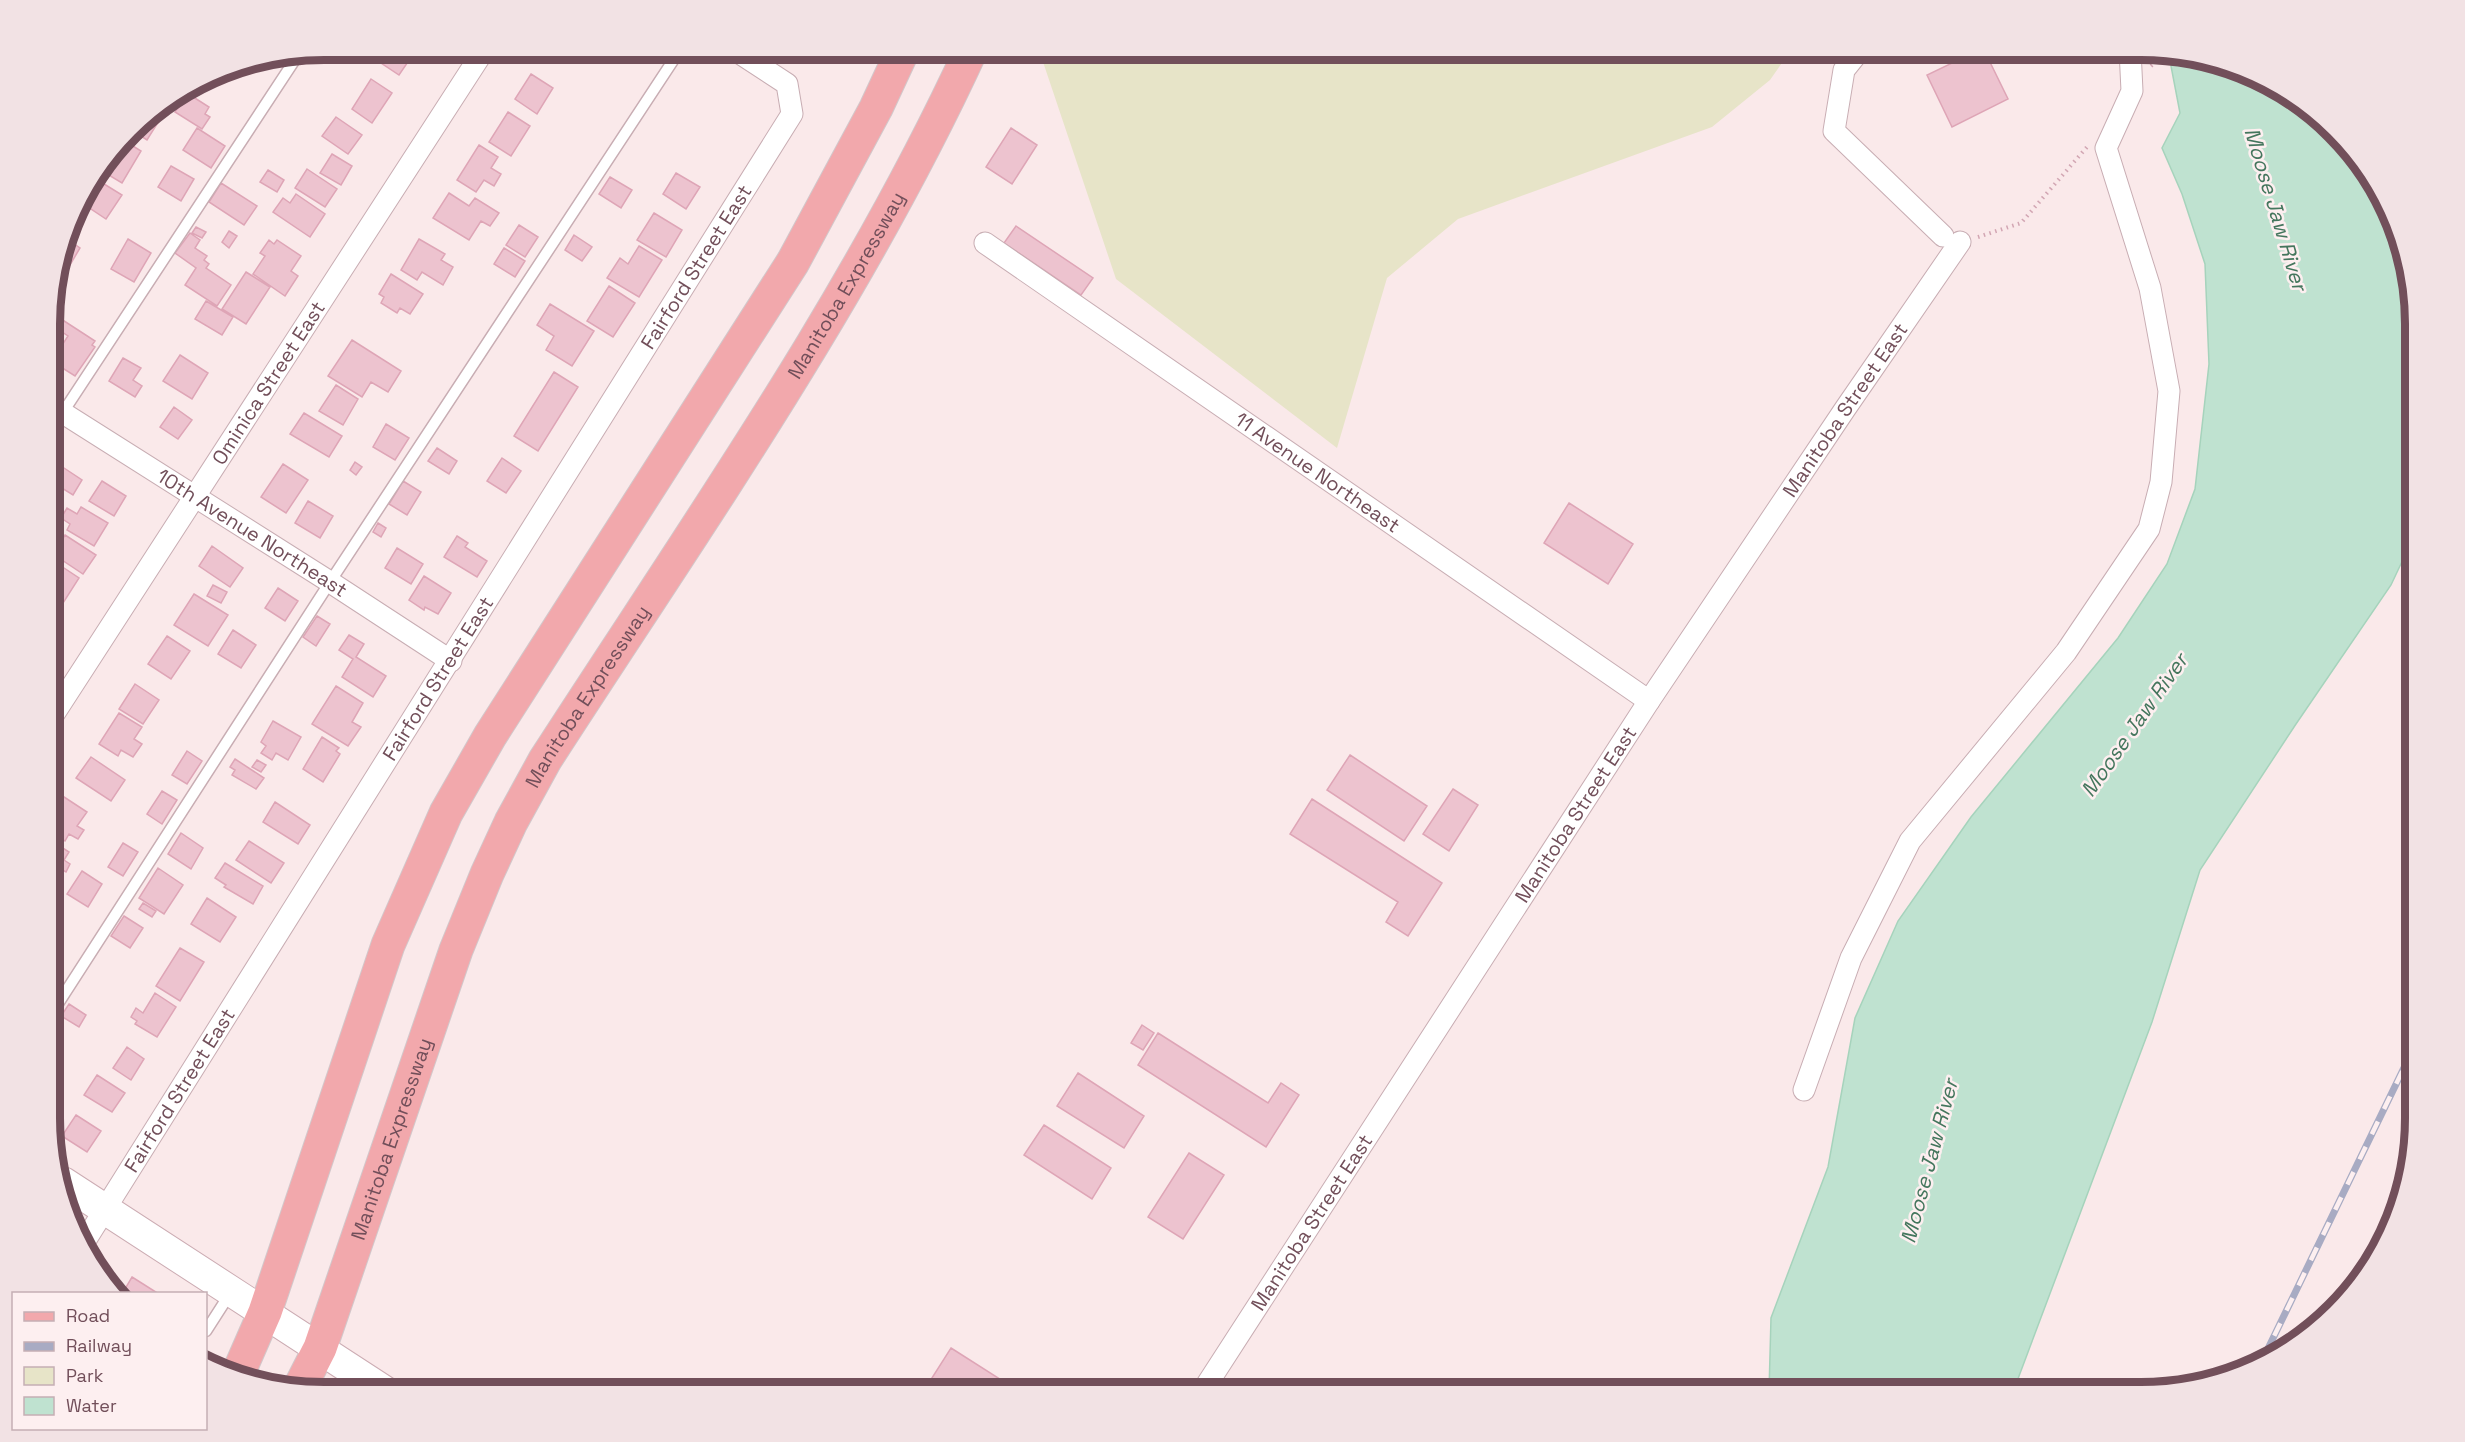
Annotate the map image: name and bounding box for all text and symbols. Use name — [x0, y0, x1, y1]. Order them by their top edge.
water label: Moose Jaw River — [2238, 124, 2314, 296]
street label: Fairford Street East — [635, 180, 757, 354]
street label: Manitoba Expressway — [782, 187, 911, 384]
street label: Ominica Street East — [206, 296, 331, 470]
street label: Manitoba Street East — [1777, 318, 1914, 502]
street label: 11 Avenue Northeast — [1230, 406, 1405, 538]
street label: 10th Avenue Northeast — [152, 463, 352, 603]
street label: Fairford Street East — [377, 592, 499, 766]
street label: Manitoba Expressway — [519, 600, 656, 792]
water label: Moose Jaw River — [2075, 646, 2195, 802]
street label: Manitoba Street East — [1509, 721, 1642, 908]
street label: Fairford Street East — [118, 1003, 241, 1177]
street label: Manitoba Expressway — [345, 1034, 438, 1243]
water label: Moose Jaw River — [1894, 1074, 1964, 1246]
street label: Manitoba Street East — [1245, 1129, 1378, 1316]
legend — [12, 1292, 207, 1430]
text: Road — [66, 1304, 110, 1327]
text: Railway — [66, 1334, 132, 1357]
text: Park — [66, 1364, 104, 1387]
text: Water — [66, 1394, 117, 1417]

